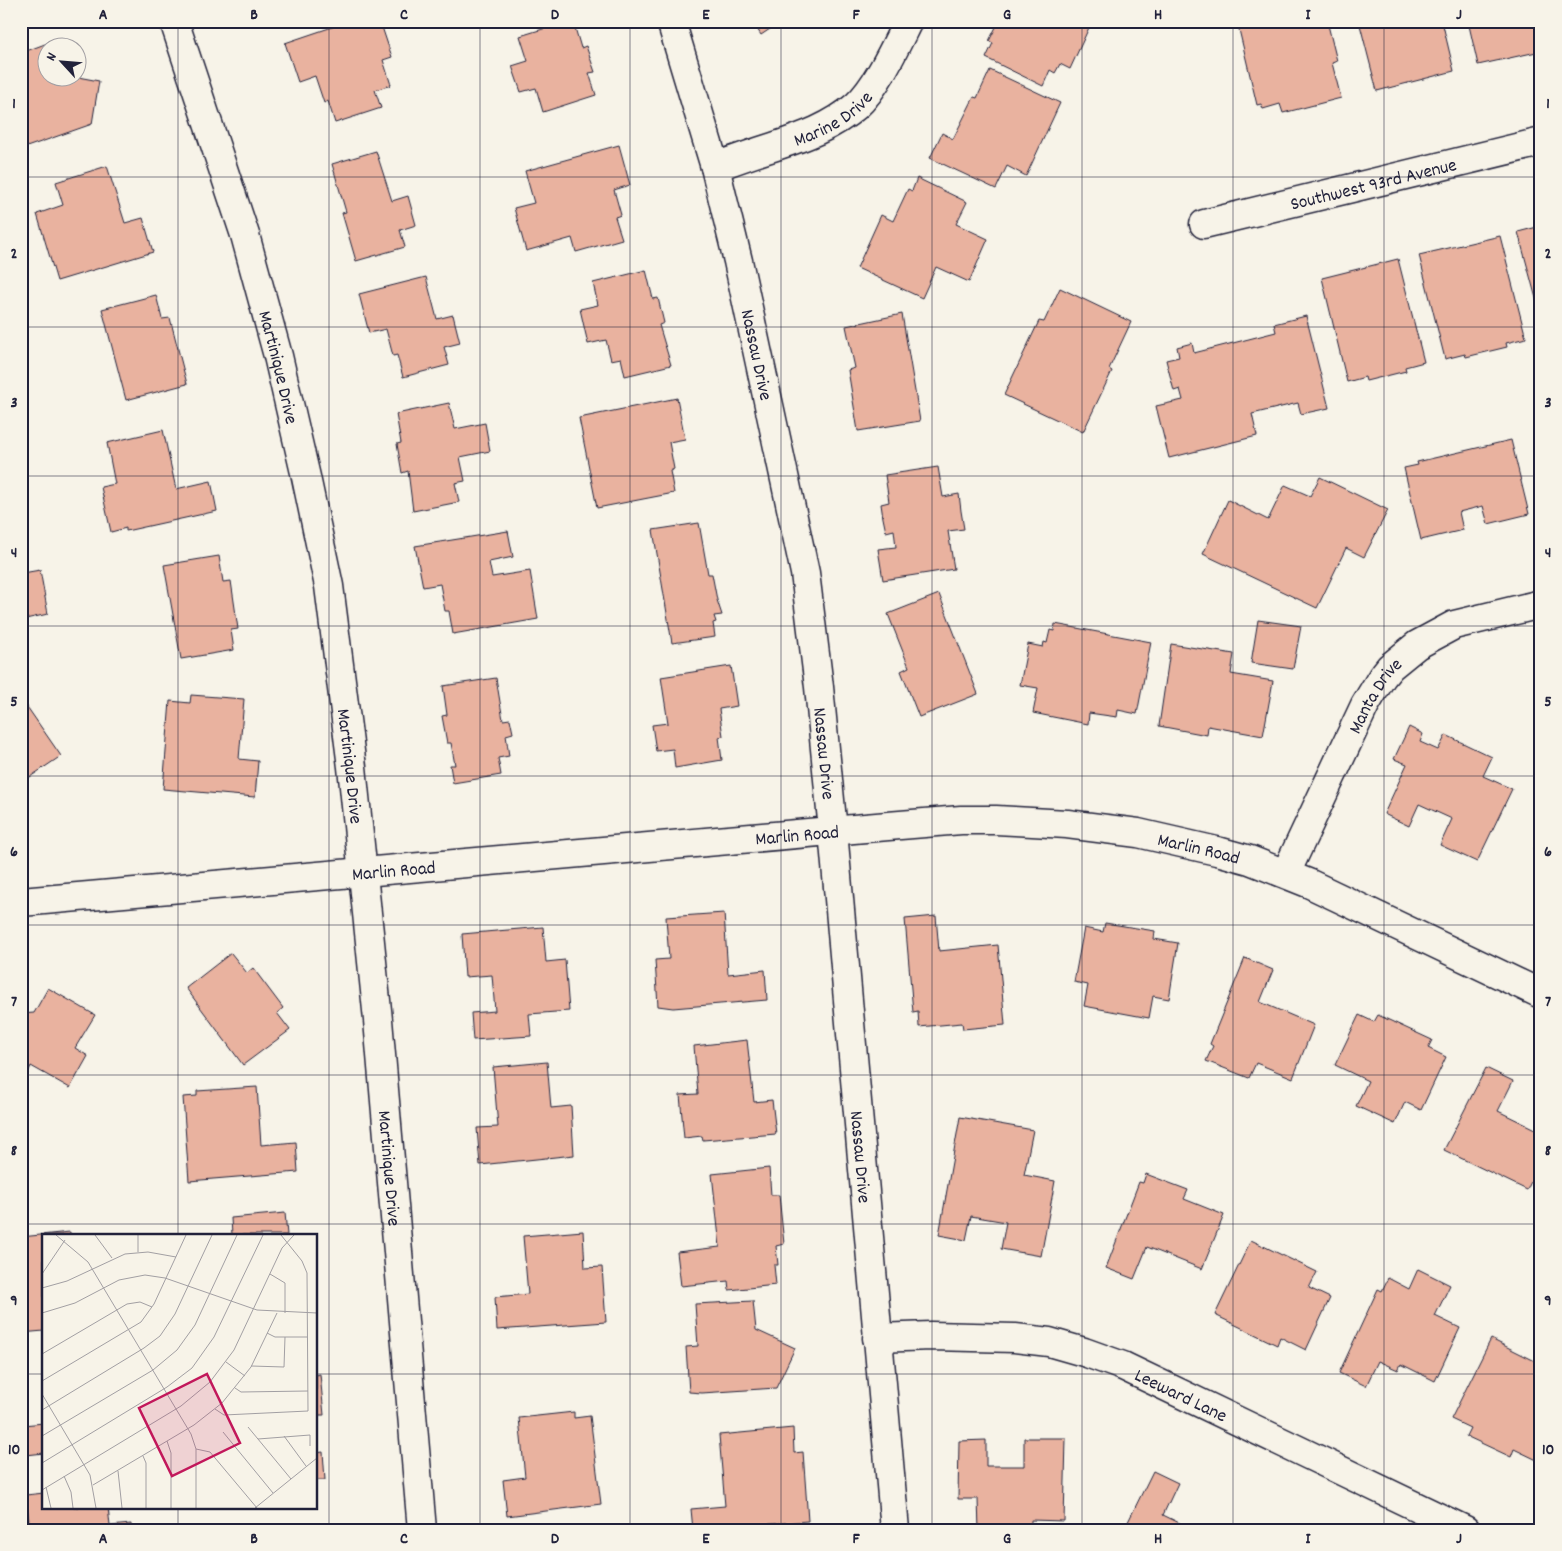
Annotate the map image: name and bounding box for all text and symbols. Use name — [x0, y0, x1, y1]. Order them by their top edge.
text: A — [99, 4, 108, 27]
text: B — [250, 4, 258, 27]
text: C — [400, 4, 408, 27]
text: D — [551, 4, 560, 27]
text: E — [702, 4, 710, 27]
text: F — [852, 4, 860, 27]
text: G — [1003, 4, 1011, 27]
text: H — [1154, 4, 1162, 27]
text: I — [1306, 4, 1312, 27]
text: J — [1456, 4, 1462, 27]
north arrow — [38, 38, 88, 88]
text: N — [42, 50, 63, 65]
street label: Marine Drive — [791, 87, 881, 156]
text: 1 — [12, 93, 16, 116]
text: 1 — [1546, 93, 1550, 116]
street label: Southwest 93rd Avenue — [1288, 153, 1460, 220]
text: 2 — [11, 243, 18, 266]
text: 2 — [1545, 243, 1552, 266]
street label: Nassau Drive — [732, 307, 778, 403]
street label: Martinique Drive — [249, 308, 303, 427]
text: 3 — [10, 392, 18, 415]
text: 3 — [1544, 392, 1552, 415]
text: 4 — [11, 542, 17, 565]
text: 4 — [1545, 542, 1551, 565]
street label: Manta Drive — [1343, 652, 1409, 739]
text: 5 — [10, 691, 18, 714]
text: 5 — [1544, 691, 1552, 714]
street label: Nassau Drive — [804, 706, 840, 801]
street label: Martinique Drive — [328, 707, 368, 825]
street label: Marlin Road — [754, 820, 840, 855]
street label: Marlin Road — [1155, 828, 1242, 874]
text: 6 — [10, 841, 18, 864]
text: 6 — [1544, 841, 1552, 864]
street label: Marlin Road — [351, 856, 437, 890]
text: 7 — [11, 991, 17, 1014]
text: 7 — [1545, 991, 1551, 1014]
street label: Martinique Drive — [369, 1110, 406, 1227]
street label: Nassau Drive — [841, 1110, 876, 1204]
text: 8 — [11, 1140, 18, 1163]
text: 8 — [1545, 1140, 1552, 1163]
inset map — [42, 1234, 318, 1508]
text: 9 — [10, 1290, 18, 1313]
text: 9 — [1544, 1290, 1552, 1313]
street label: Leeward Lane — [1129, 1363, 1231, 1431]
text: 10 — [8, 1439, 20, 1462]
text: 10 — [1542, 1439, 1554, 1462]
text: A — [99, 1528, 108, 1551]
text: B — [250, 1528, 258, 1551]
text: C — [400, 1528, 408, 1551]
text: D — [551, 1528, 560, 1551]
text: E — [702, 1528, 710, 1551]
text: F — [852, 1528, 860, 1551]
text: G — [1003, 1528, 1011, 1551]
text: H — [1154, 1528, 1162, 1551]
text: I — [1306, 1528, 1312, 1551]
text: J — [1456, 1528, 1462, 1551]

